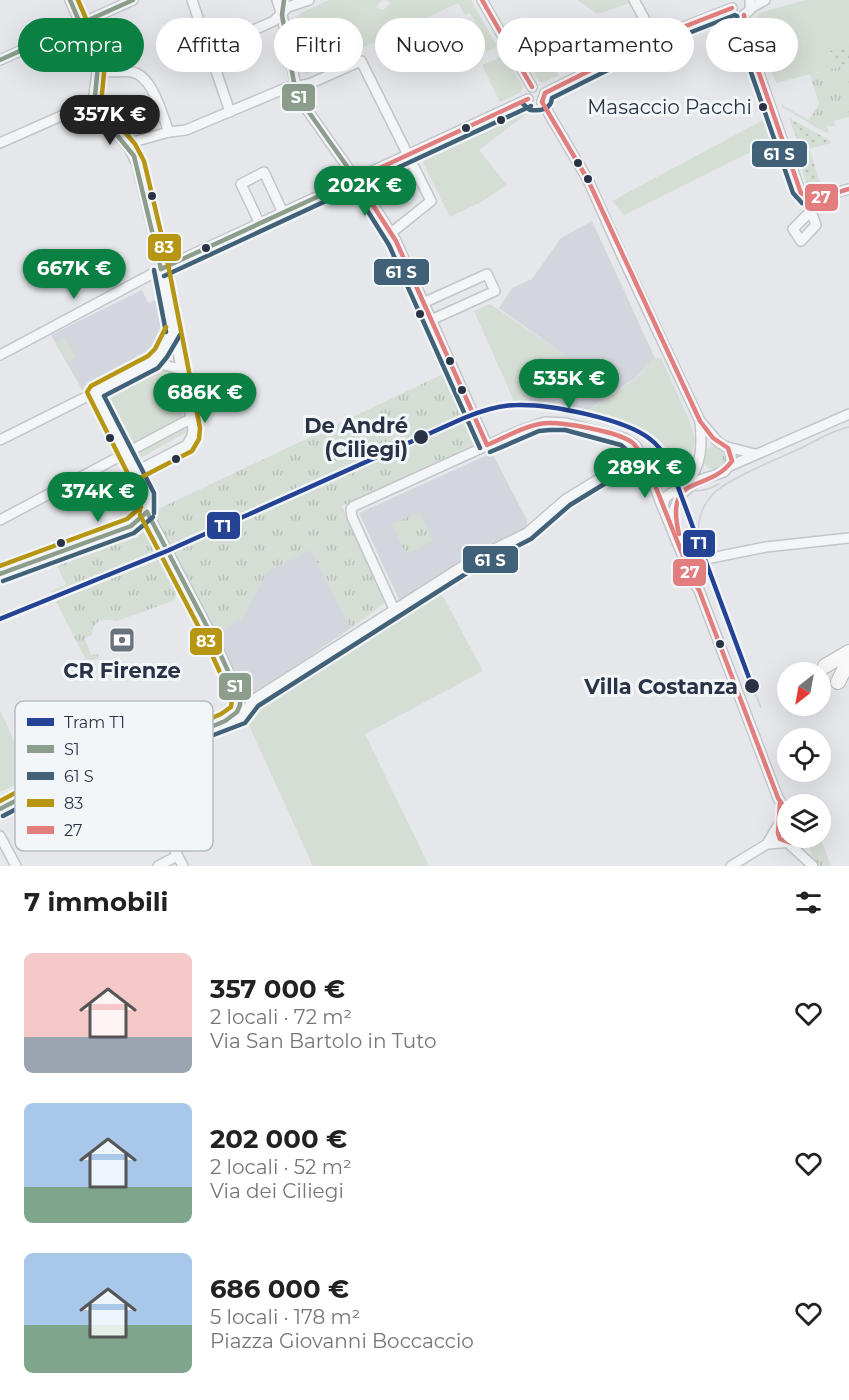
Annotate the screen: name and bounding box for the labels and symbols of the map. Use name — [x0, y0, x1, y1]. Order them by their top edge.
line badge: S1 — [281, 83, 316, 112]
text: S1 — [291, 88, 307, 107]
pin: 357K € — [61, 95, 159, 146]
place label: Masaccio Pacchi — [587, 95, 752, 119]
marker: Masaccio Pacchi — [757, 101, 769, 113]
unlabelled marker — [495, 114, 507, 126]
unlabelled marker — [460, 122, 472, 134]
line badge: 61 S — [751, 140, 808, 168]
text: 61 S — [763, 145, 795, 164]
unlabelled marker — [572, 157, 584, 169]
pin: 202K € — [316, 166, 414, 217]
unlabelled marker — [582, 173, 594, 185]
line badge: 27 — [804, 183, 839, 212]
text: 27 — [811, 188, 831, 207]
unlabelled marker — [146, 190, 158, 202]
line badge: 83 — [147, 233, 182, 262]
text: 83 — [154, 238, 174, 257]
unlabelled marker — [200, 242, 212, 254]
pin: 667K € — [25, 249, 123, 300]
line badge: 61 S — [373, 258, 430, 286]
text: 61 S — [385, 263, 417, 282]
unlabelled marker — [414, 308, 426, 320]
unlabelled marker — [444, 355, 456, 367]
pin: 535K € — [520, 359, 618, 410]
pin: 686K € — [156, 373, 254, 424]
unlabelled marker — [456, 384, 468, 396]
place label: De André (Ciliegi) — [304, 413, 408, 462]
marker: De André (Ciliegi) — [412, 428, 430, 446]
unlabelled marker — [104, 432, 116, 444]
pin: 289K € — [596, 448, 694, 499]
unlabelled marker — [170, 453, 182, 465]
pin: 374K € — [49, 472, 147, 523]
line badge: T1 — [206, 511, 241, 540]
text: T1 — [215, 517, 231, 536]
line badge: T1 — [682, 529, 716, 558]
text: T1 — [691, 534, 707, 553]
unlabelled marker — [55, 537, 67, 549]
line badge: 61 S — [462, 545, 519, 574]
text: 61 S — [474, 551, 506, 570]
line badge: 27 — [672, 558, 707, 587]
text: 27 — [680, 563, 700, 582]
bank icon: CR Firenze — [107, 625, 137, 655]
line badge: 83 — [189, 627, 223, 656]
text: 83 — [196, 632, 216, 651]
unlabelled marker — [714, 638, 726, 650]
place label: CR Firenze — [63, 658, 181, 683]
north arrow — [777, 662, 831, 716]
line badge: S1 — [218, 672, 252, 701]
place label: Villa Costanza — [583, 674, 738, 699]
text: S1 — [227, 677, 243, 696]
marker: Villa Costanza — [743, 677, 761, 695]
legend — [15, 701, 213, 851]
text: Tram T1 — [64, 713, 125, 732]
text: S1 — [64, 740, 79, 759]
text: 61 S — [64, 767, 94, 786]
text: 83 — [64, 794, 83, 813]
text: 27 — [64, 821, 82, 840]

